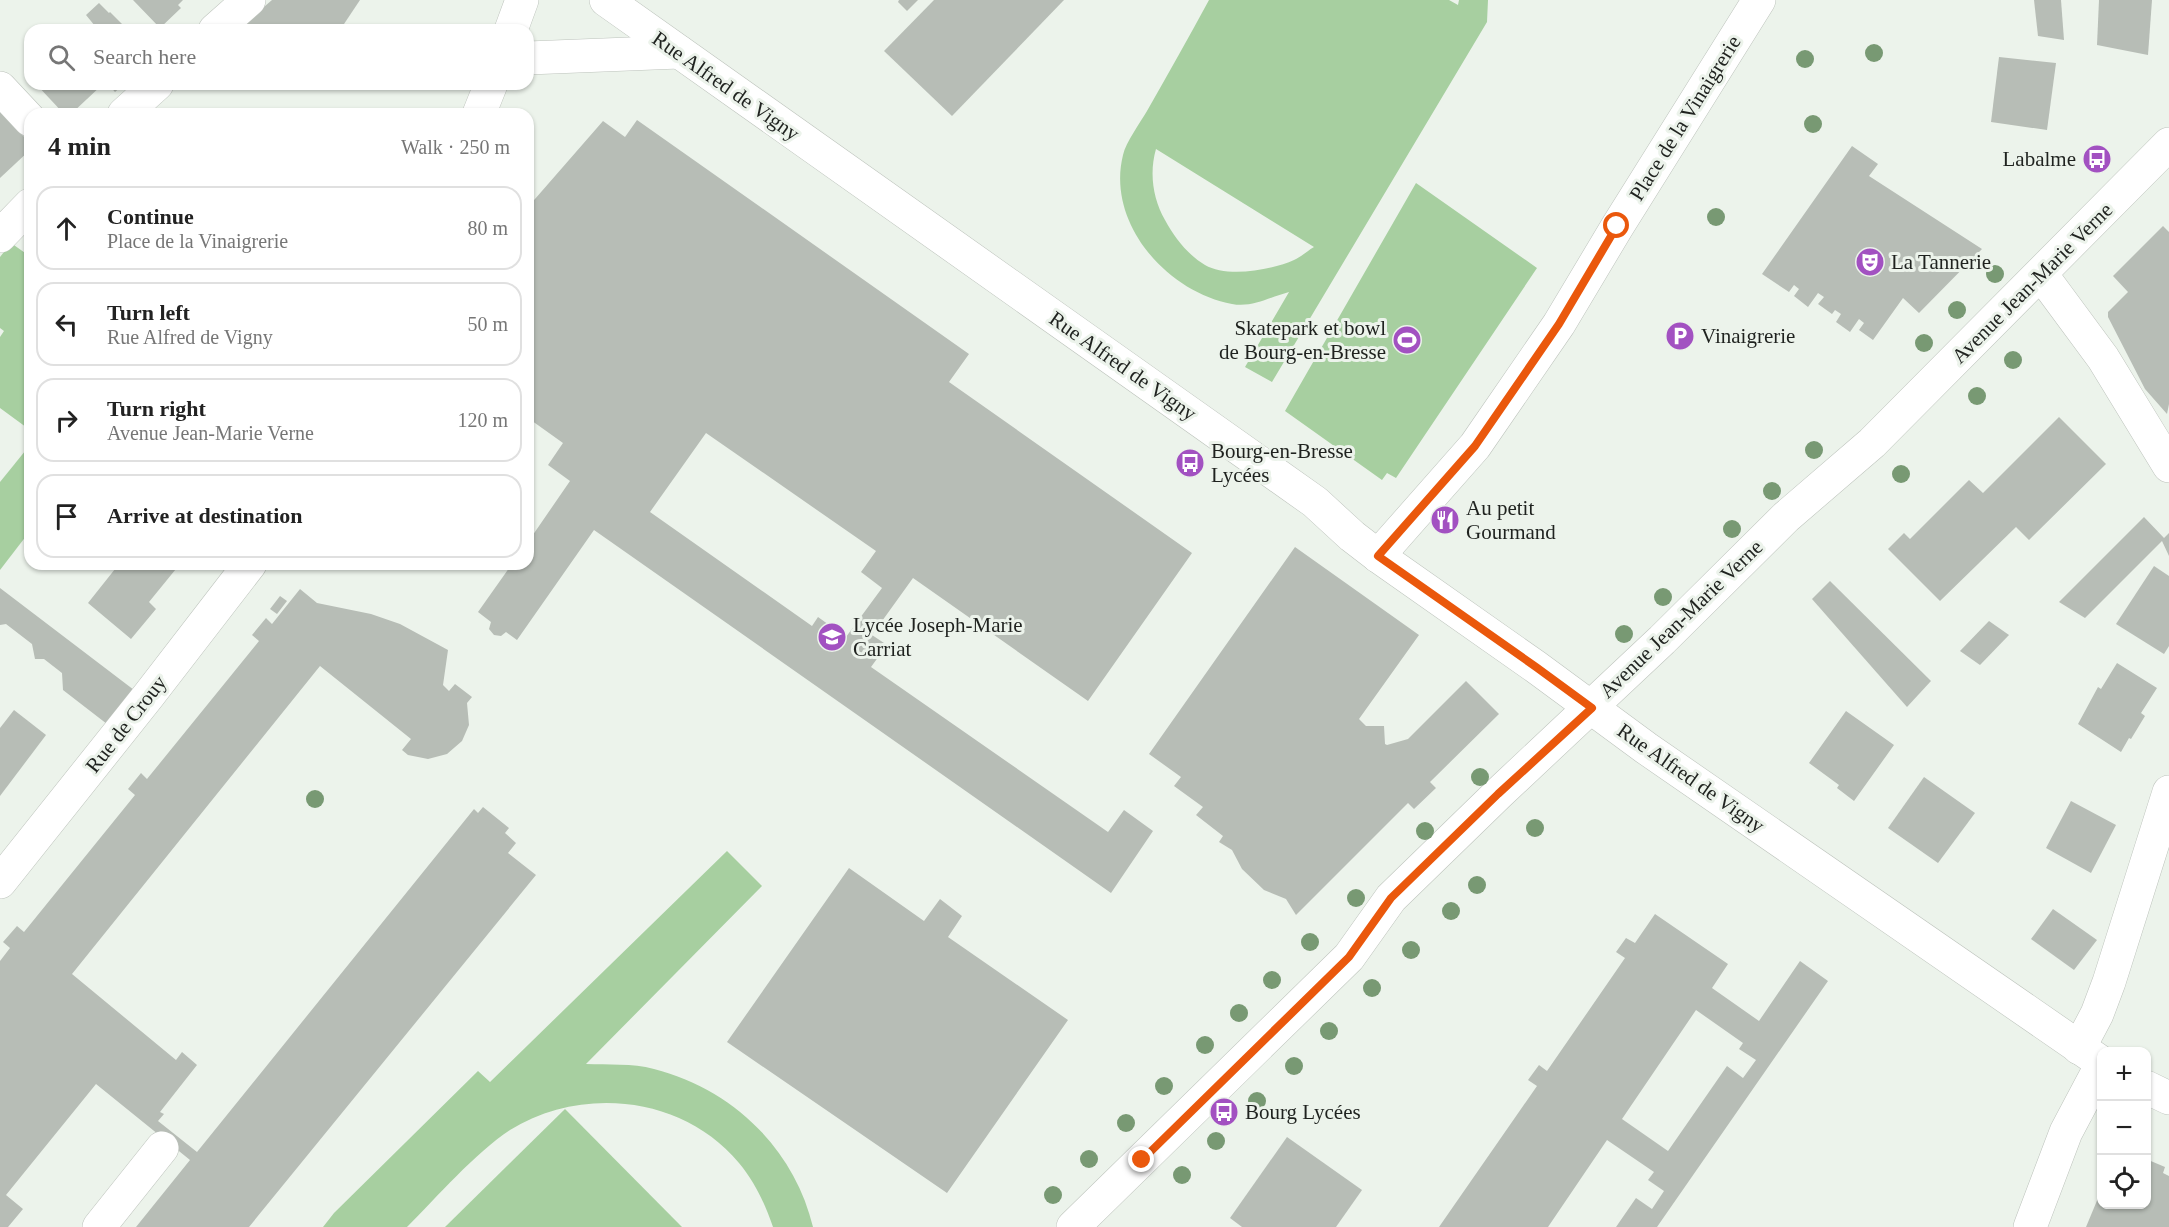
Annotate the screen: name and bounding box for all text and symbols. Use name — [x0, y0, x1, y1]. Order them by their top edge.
search box — [24, 24, 534, 90]
street label: Rue Alfred de Vigny — [648, 26, 805, 146]
street label: Place de la Vinaigrerie — [1624, 31, 1746, 205]
icon: search — [45, 41, 78, 74]
text: Search here — [93, 44, 196, 69]
text: 4 min — [48, 132, 111, 161]
text: Walk · 250 m — [401, 136, 510, 158]
bus stop icon: Labalme — [2081, 143, 2113, 175]
place label: Labalme — [2003, 147, 2076, 171]
street label: Avenue Jean-Marie Verne — [1947, 198, 2117, 368]
text: Continue — [107, 204, 194, 229]
icon: ahead — [50, 212, 83, 245]
route start — [1603, 212, 1629, 238]
text: 80 m — [467, 217, 508, 239]
text: Place de la Vinaigrerie — [107, 230, 288, 252]
theatre icon: La Tannerie — [1854, 246, 1886, 278]
place label: La Tannerie — [1891, 250, 1991, 274]
text: Turn left — [107, 300, 190, 325]
street label: Rue Alfred de Vigny — [1045, 306, 1202, 426]
icon: left — [50, 308, 83, 341]
text: 50 m — [467, 313, 508, 335]
place label: Skatepark et bowl de Bourg-en-Bresse — [1219, 316, 1386, 364]
parking icon: Vinaigrerie — [1664, 320, 1696, 352]
sports icon: Skatepark et bowl de Bourg-en-Bresse — [1391, 324, 1423, 356]
place label: Vinaigrerie — [1701, 324, 1795, 348]
text: Rue Alfred de Vigny — [107, 326, 273, 348]
text: Turn right — [107, 396, 206, 421]
icon: right — [50, 404, 83, 437]
text: 120 m — [457, 409, 508, 431]
text: Avenue Jean-Marie Verne — [107, 422, 314, 444]
place label: Bourg-en-Bresse Lycées — [1211, 439, 1353, 487]
bus stop icon: Bourg-en-Bresse Lycées — [1174, 447, 1206, 479]
place label: Au petit Gourmand — [1466, 496, 1556, 544]
icon: arrive — [50, 500, 83, 533]
text: Arrive at destination — [107, 503, 303, 528]
restaurant icon: Au petit Gourmand — [1429, 504, 1461, 536]
street label: Avenue Jean-Marie Verne — [1595, 535, 1767, 703]
place label: Lycée Joseph-Marie Carriat — [853, 613, 1023, 661]
school or university icon: Lycée Joseph-Marie Carriat — [816, 621, 848, 653]
street label: Rue de Crouy — [81, 670, 172, 777]
street label: Rue Alfred de Vigny — [1613, 718, 1770, 838]
map controls — [2097, 1047, 2151, 1209]
button: + — [2097, 1047, 2151, 1101]
bus stop icon: Bourg Lycées — [1208, 1096, 1240, 1128]
place label: Bourg Lycées — [1245, 1100, 1361, 1124]
button: − — [2097, 1101, 2151, 1155]
route end — [1128, 1146, 1154, 1172]
button: locate — [2097, 1155, 2151, 1209]

